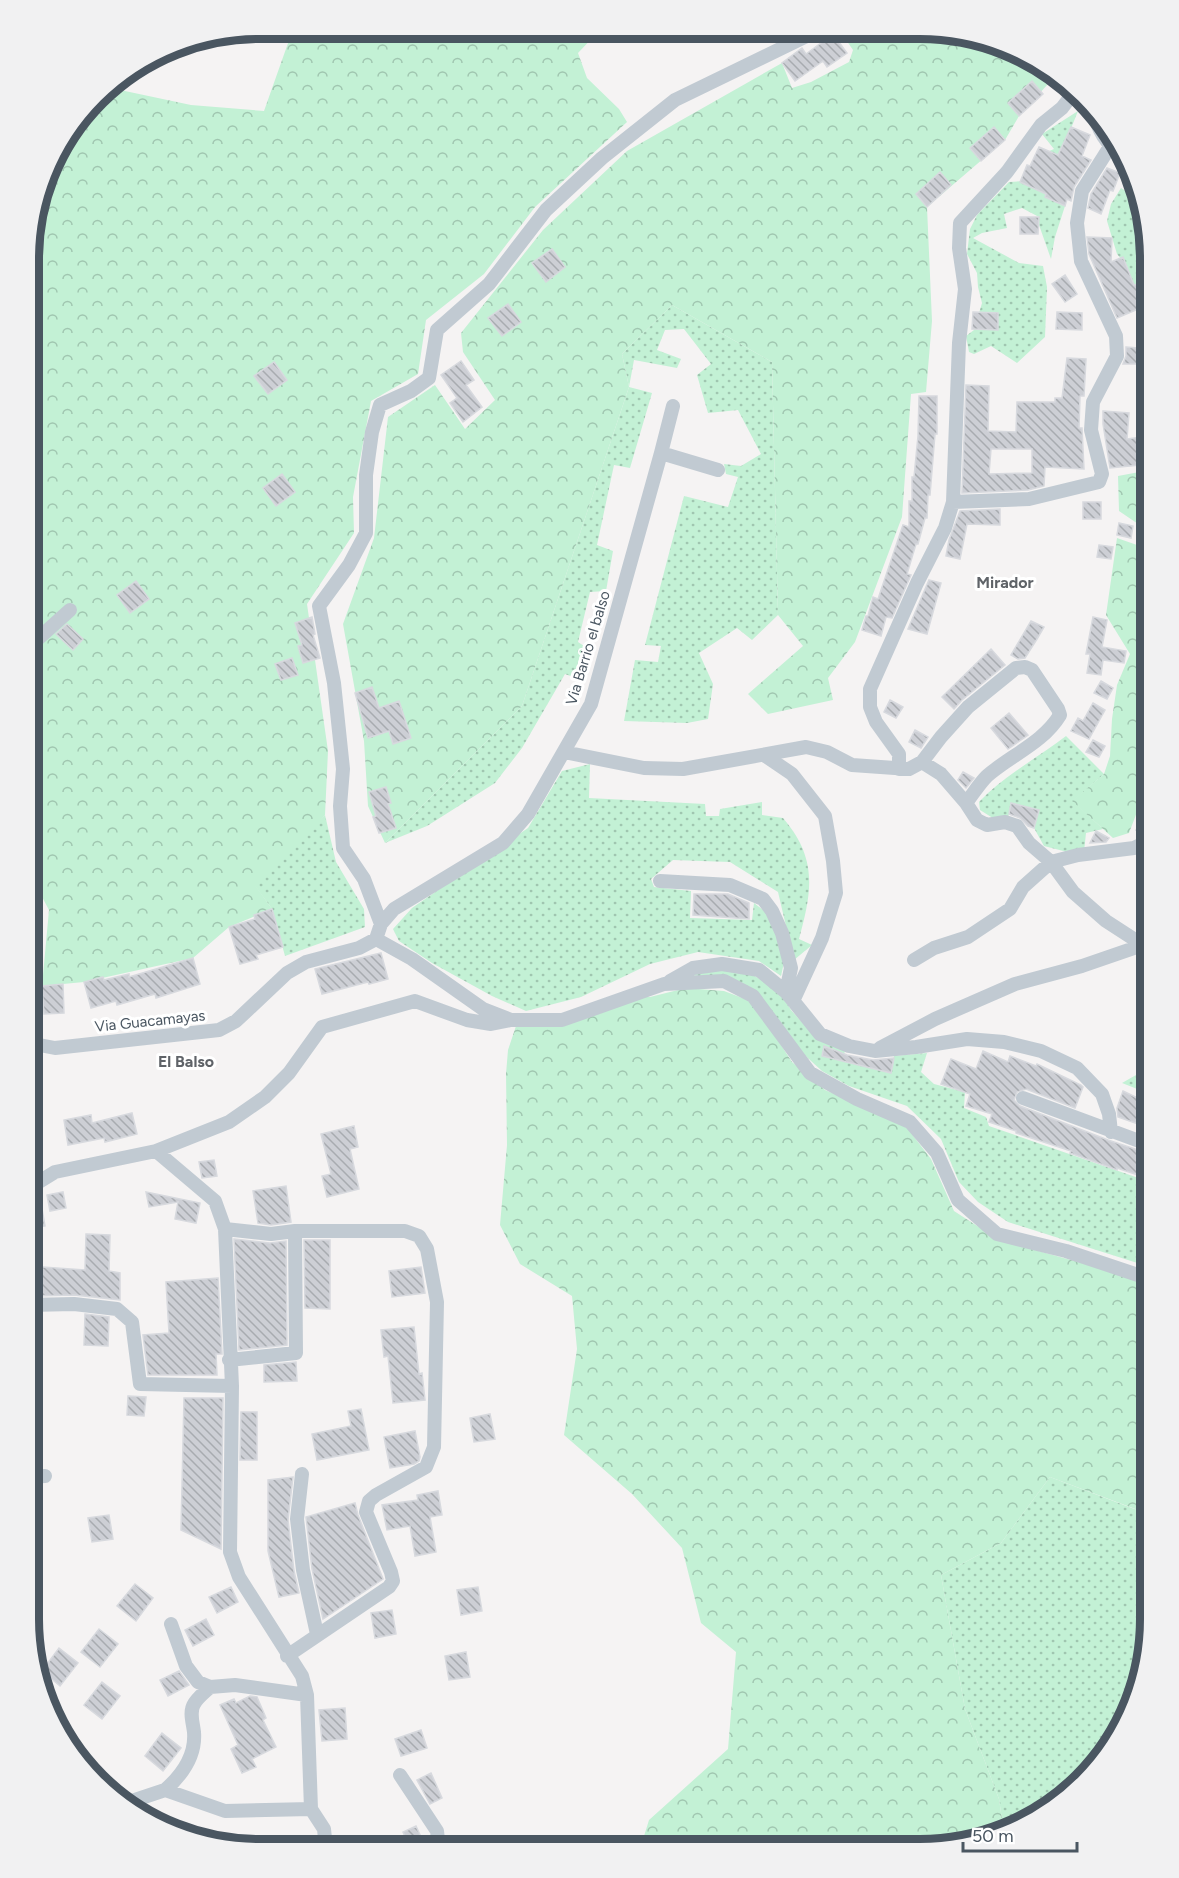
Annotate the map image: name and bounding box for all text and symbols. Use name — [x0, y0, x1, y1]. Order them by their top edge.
district label: Mirador — [976, 573, 1034, 592]
street label: Via Barrio el balso — [562, 588, 614, 707]
street label: Via Guacamayas — [94, 1006, 206, 1036]
district label: El Balso — [158, 1052, 214, 1071]
scale bar — [963, 1815, 1077, 1853]
text: 50 m — [972, 1825, 1014, 1847]

